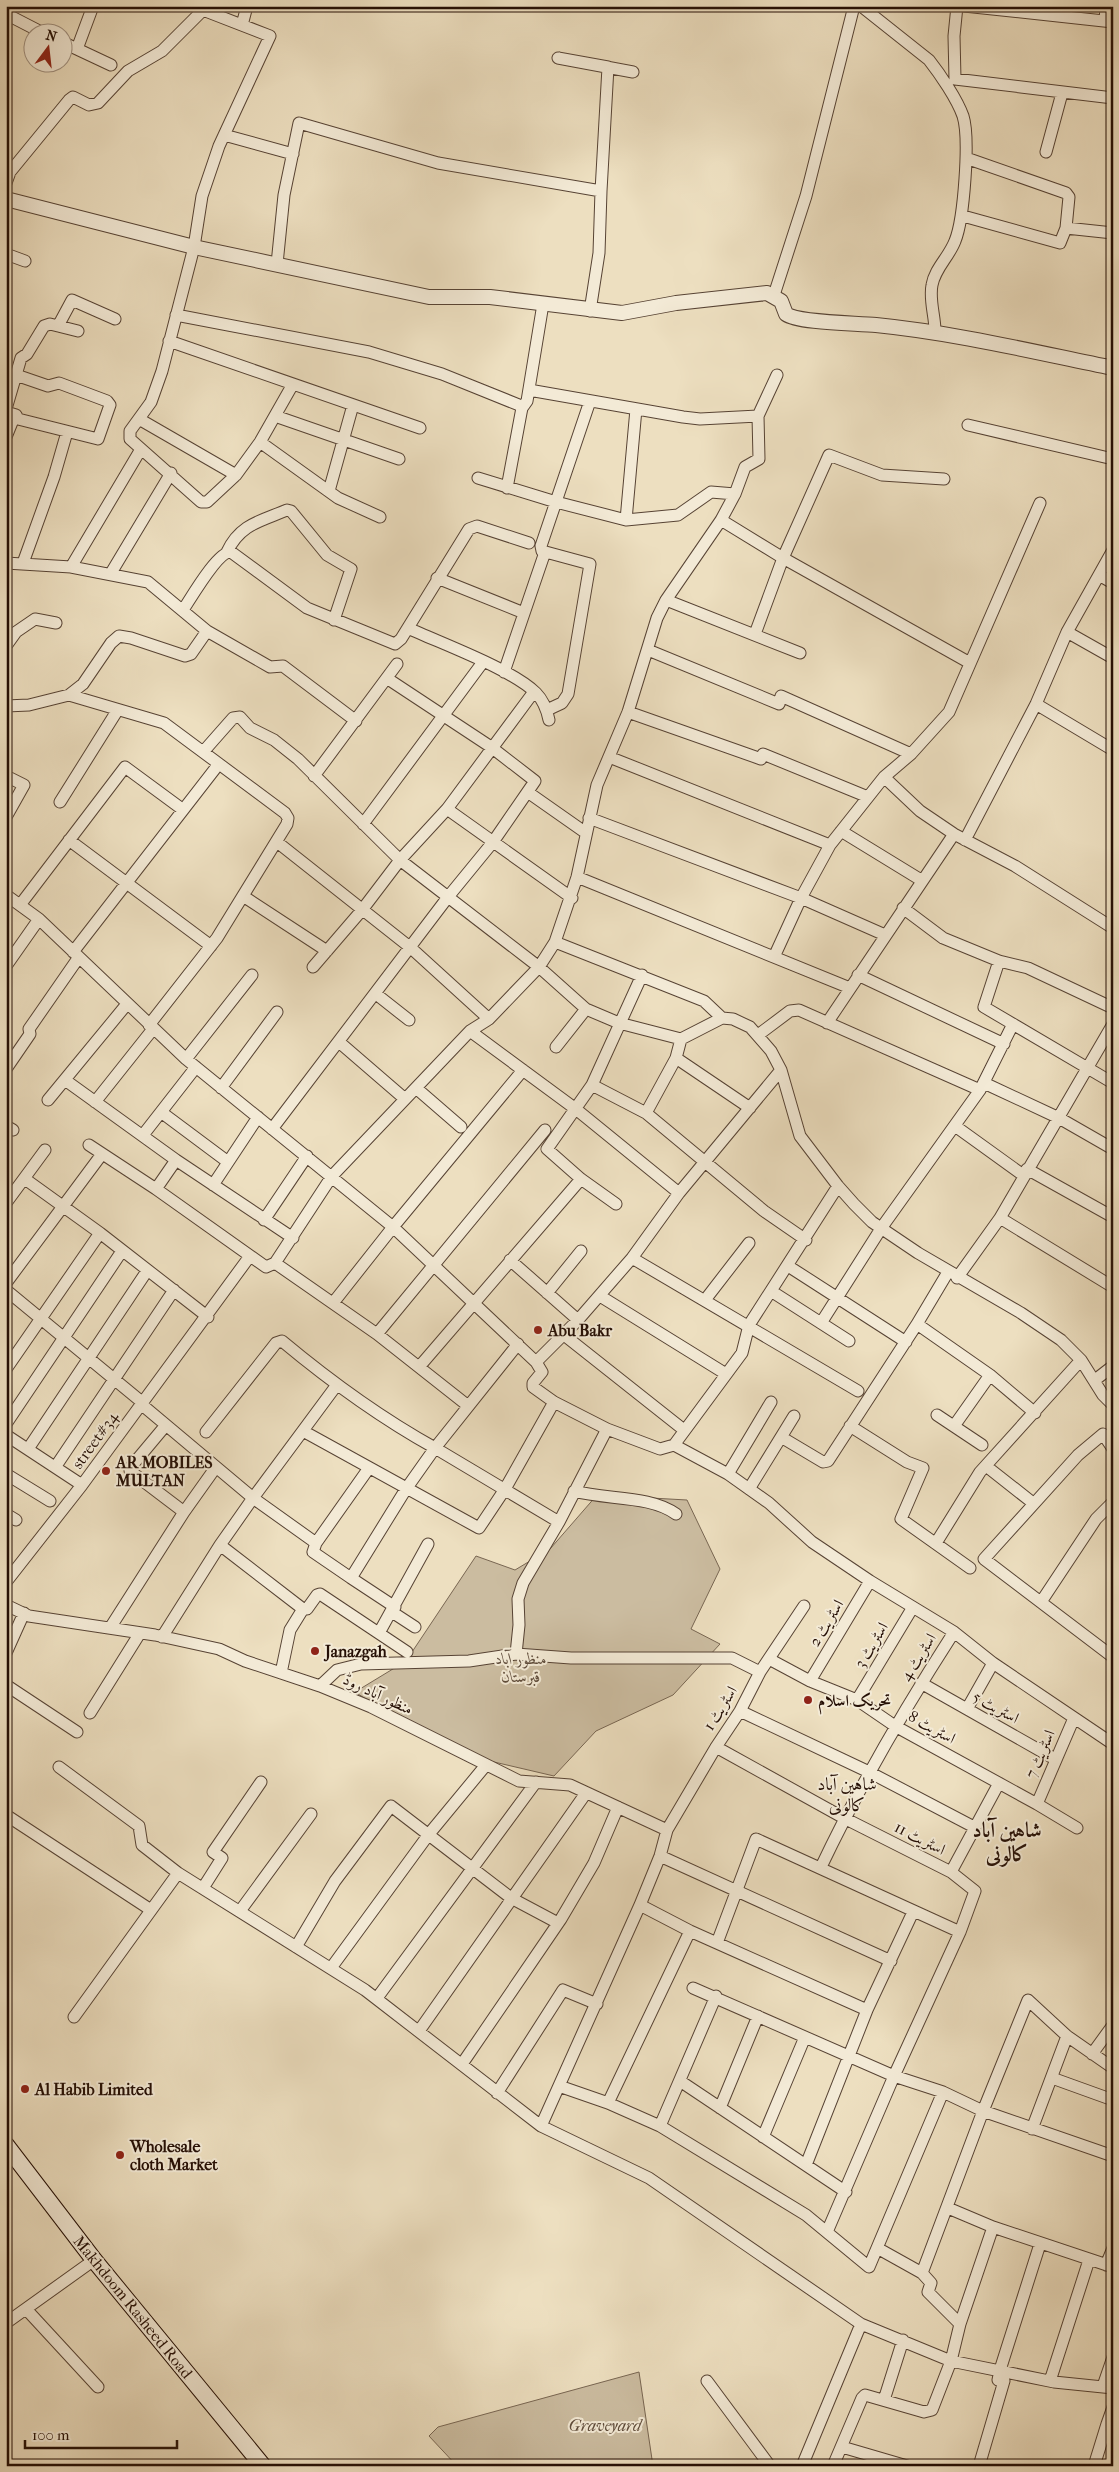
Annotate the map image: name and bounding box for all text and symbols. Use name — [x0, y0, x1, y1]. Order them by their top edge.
north arrow — [22, 22, 72, 72]
text: N — [44, 26, 59, 46]
place label: Abu Bakr — [547, 1321, 613, 1340]
marker: Abu Bakr — [532, 1324, 544, 1336]
street label: street#34 — [68, 1407, 122, 1472]
place label: AR MOBILES MULTAN — [115, 1453, 213, 1490]
marker: AR MOBILES MULTAN — [100, 1465, 112, 1477]
street label: اسٹریٹ 2 — [805, 1596, 848, 1650]
street label: اسٹریٹ 3 — [850, 1619, 893, 1672]
street label: اسٹریٹ 4 — [896, 1630, 941, 1685]
place label: Janazgah — [323, 1642, 388, 1662]
marker: Janazgah — [309, 1645, 321, 1657]
park label: منظور آباد قبرستان — [495, 1649, 547, 1687]
street label: منظور آباد روڈ — [340, 1670, 416, 1719]
street label: اسٹریٹ 1 — [699, 1682, 742, 1734]
street label: اسٹریٹ 5 — [969, 1687, 1023, 1728]
place label: تحریک اسلام — [818, 1691, 891, 1715]
marker: تحریک اسلام — [802, 1694, 814, 1706]
street label: اسٹریٹ 8 — [905, 1706, 959, 1749]
street label: اسٹریٹ 7 — [1021, 1727, 1060, 1782]
district label: شاہین آباد کالونی — [817, 1774, 877, 1816]
street label: اسٹریٹ 11 — [891, 1817, 949, 1860]
district label: شاہین آباد کالونی — [972, 1817, 1042, 1867]
place label: Al Habib Limited — [34, 2080, 154, 2099]
marker: Al Habib Limited — [19, 2083, 31, 2095]
place label: Wholesale cloth Market — [129, 2137, 218, 2174]
marker: Wholesale cloth Market — [114, 2149, 126, 2161]
street label: Makhdoom Rasheed Road — [69, 2232, 197, 2383]
park label: Graveyard — [569, 2416, 643, 2435]
scale bar — [25, 2417, 178, 2449]
text: 100 m — [32, 2426, 70, 2444]

